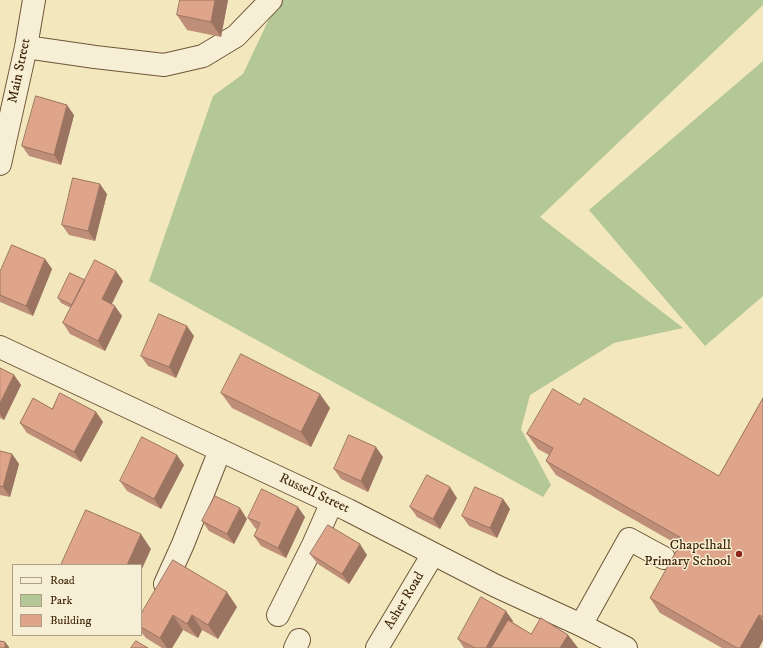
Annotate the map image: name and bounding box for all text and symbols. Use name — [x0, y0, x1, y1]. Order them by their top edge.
street label: Main Street — [5, 37, 35, 105]
street label: Russell Street — [276, 470, 352, 518]
place label: Chapelhall Primary School — [644, 538, 731, 570]
marker: Chapelhall Primary School — [734, 549, 744, 559]
legend — [12, 564, 142, 636]
street label: Asher Road — [381, 569, 429, 633]
text: Road — [50, 573, 75, 588]
text: Park — [50, 593, 72, 608]
text: Building — [50, 613, 91, 628]

